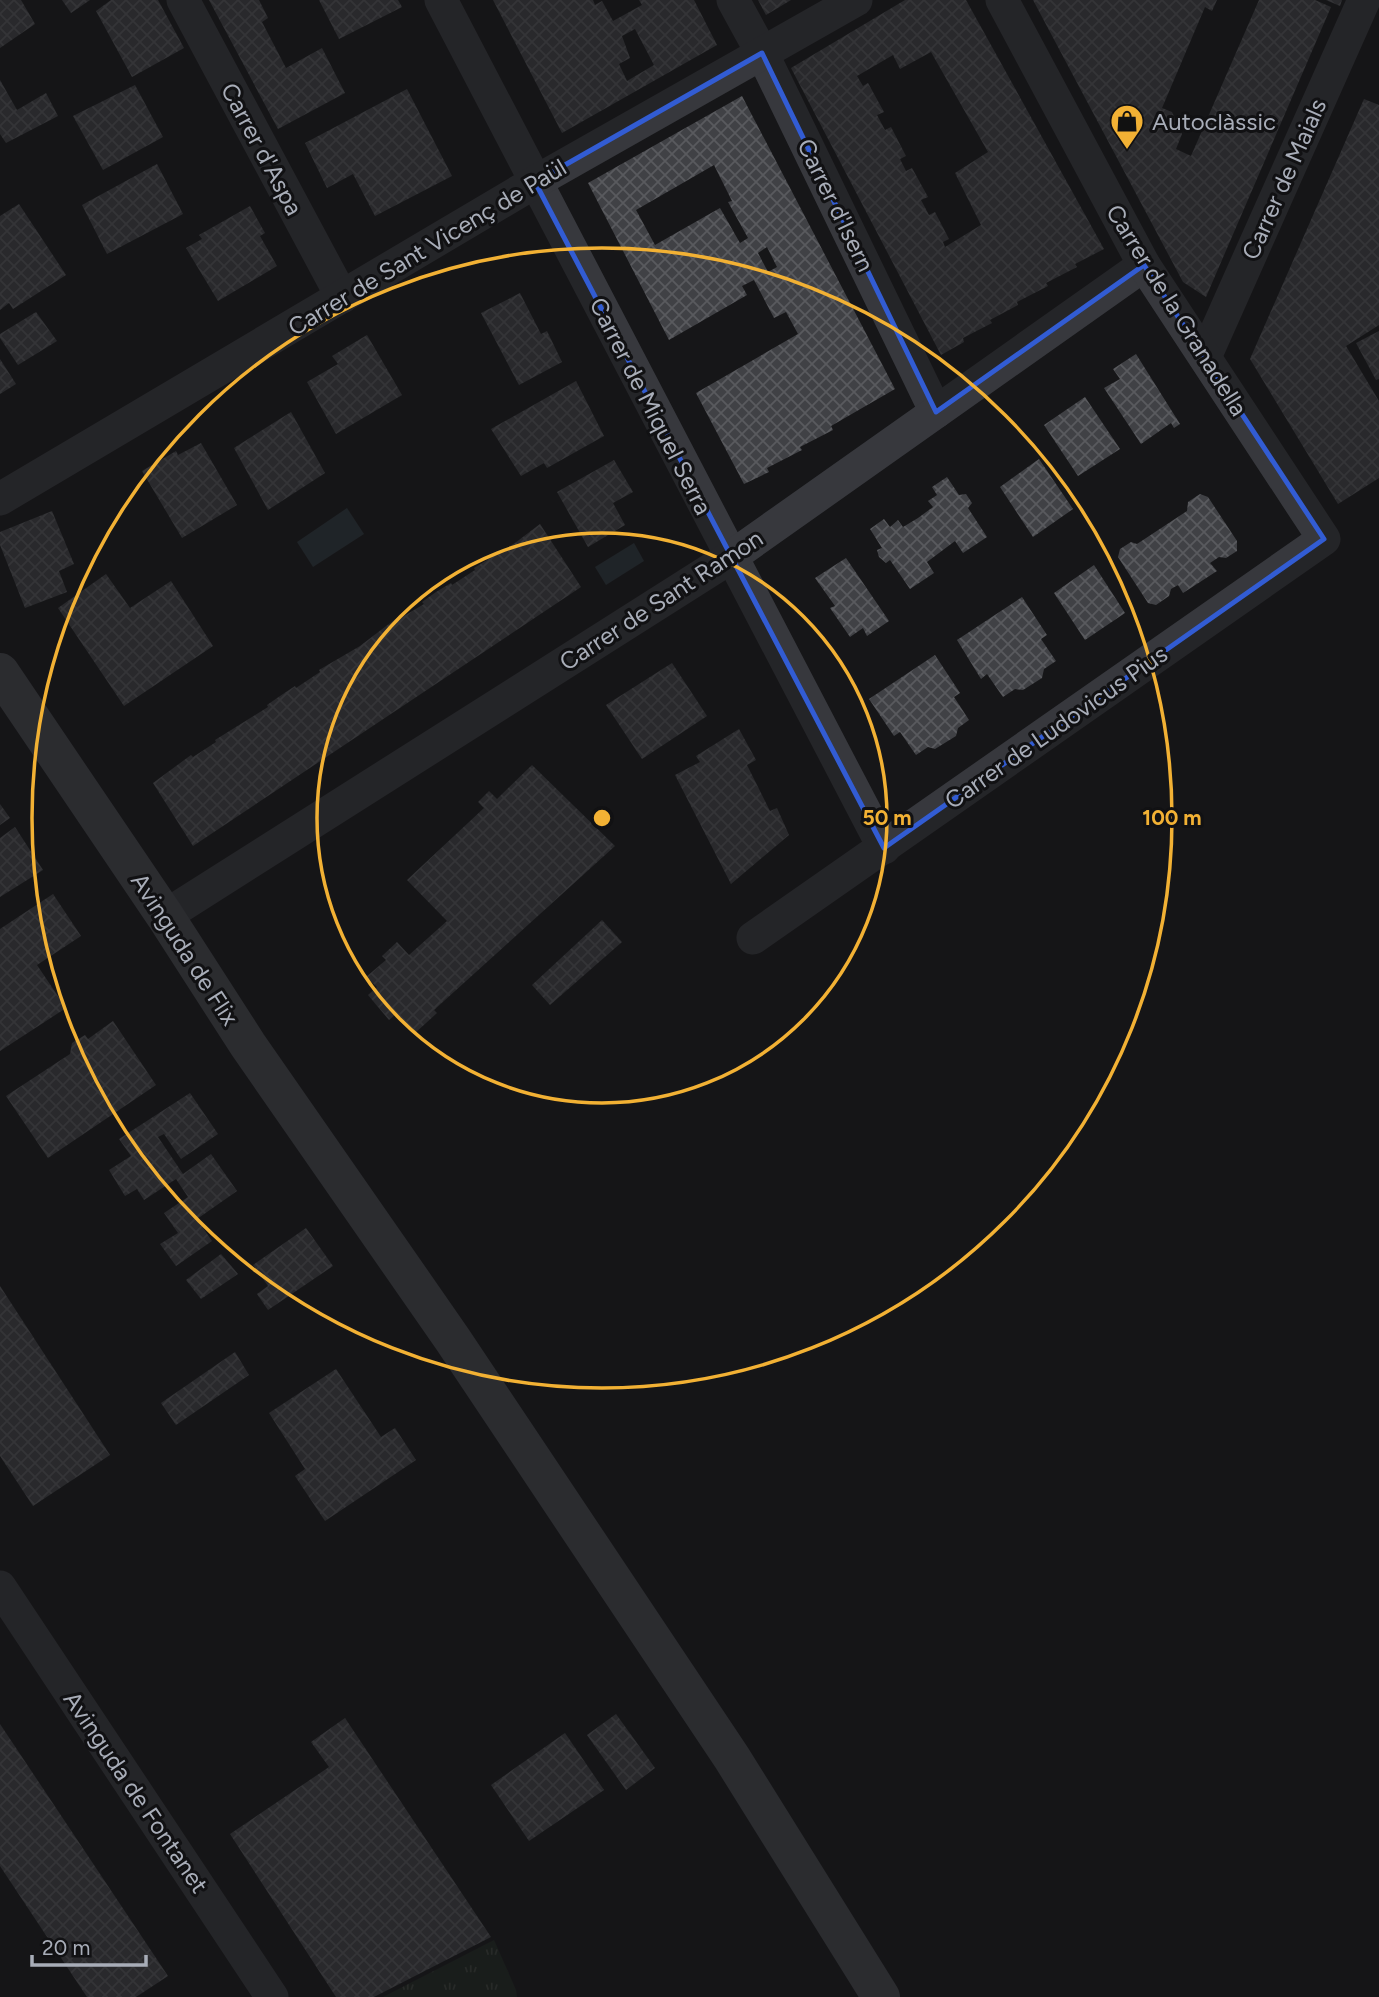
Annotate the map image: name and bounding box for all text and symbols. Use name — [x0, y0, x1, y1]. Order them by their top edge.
street label: Carrer d'Aspa — [215, 78, 309, 220]
street label: Carrer de Maials — [1236, 94, 1332, 264]
shop icon: Autoclàssic — [1108, 102, 1146, 151]
place label: Autoclàssic — [1152, 107, 1276, 136]
street label: Carrer d'Isern — [791, 134, 881, 276]
street label: Carrer de Sant Vicenç de Paül — [283, 152, 571, 342]
street label: Carrer de la Granadella — [1100, 199, 1254, 421]
street label: Carrer de Miquel Serra — [584, 293, 718, 519]
street label: Carrer de Sant Ramon — [554, 523, 768, 677]
street label: Carrer de Ludovicus Pius — [939, 639, 1173, 815]
text: 50 m — [862, 805, 912, 830]
text: 100 m — [1142, 805, 1202, 830]
centre of rings — [590, 806, 614, 830]
street label: Avinguda de Flix — [125, 868, 245, 1031]
street label: Avinguda de Fontanet — [58, 1686, 214, 1898]
scale bar — [32, 1924, 145, 1968]
text: 20 m — [42, 1935, 90, 1960]

